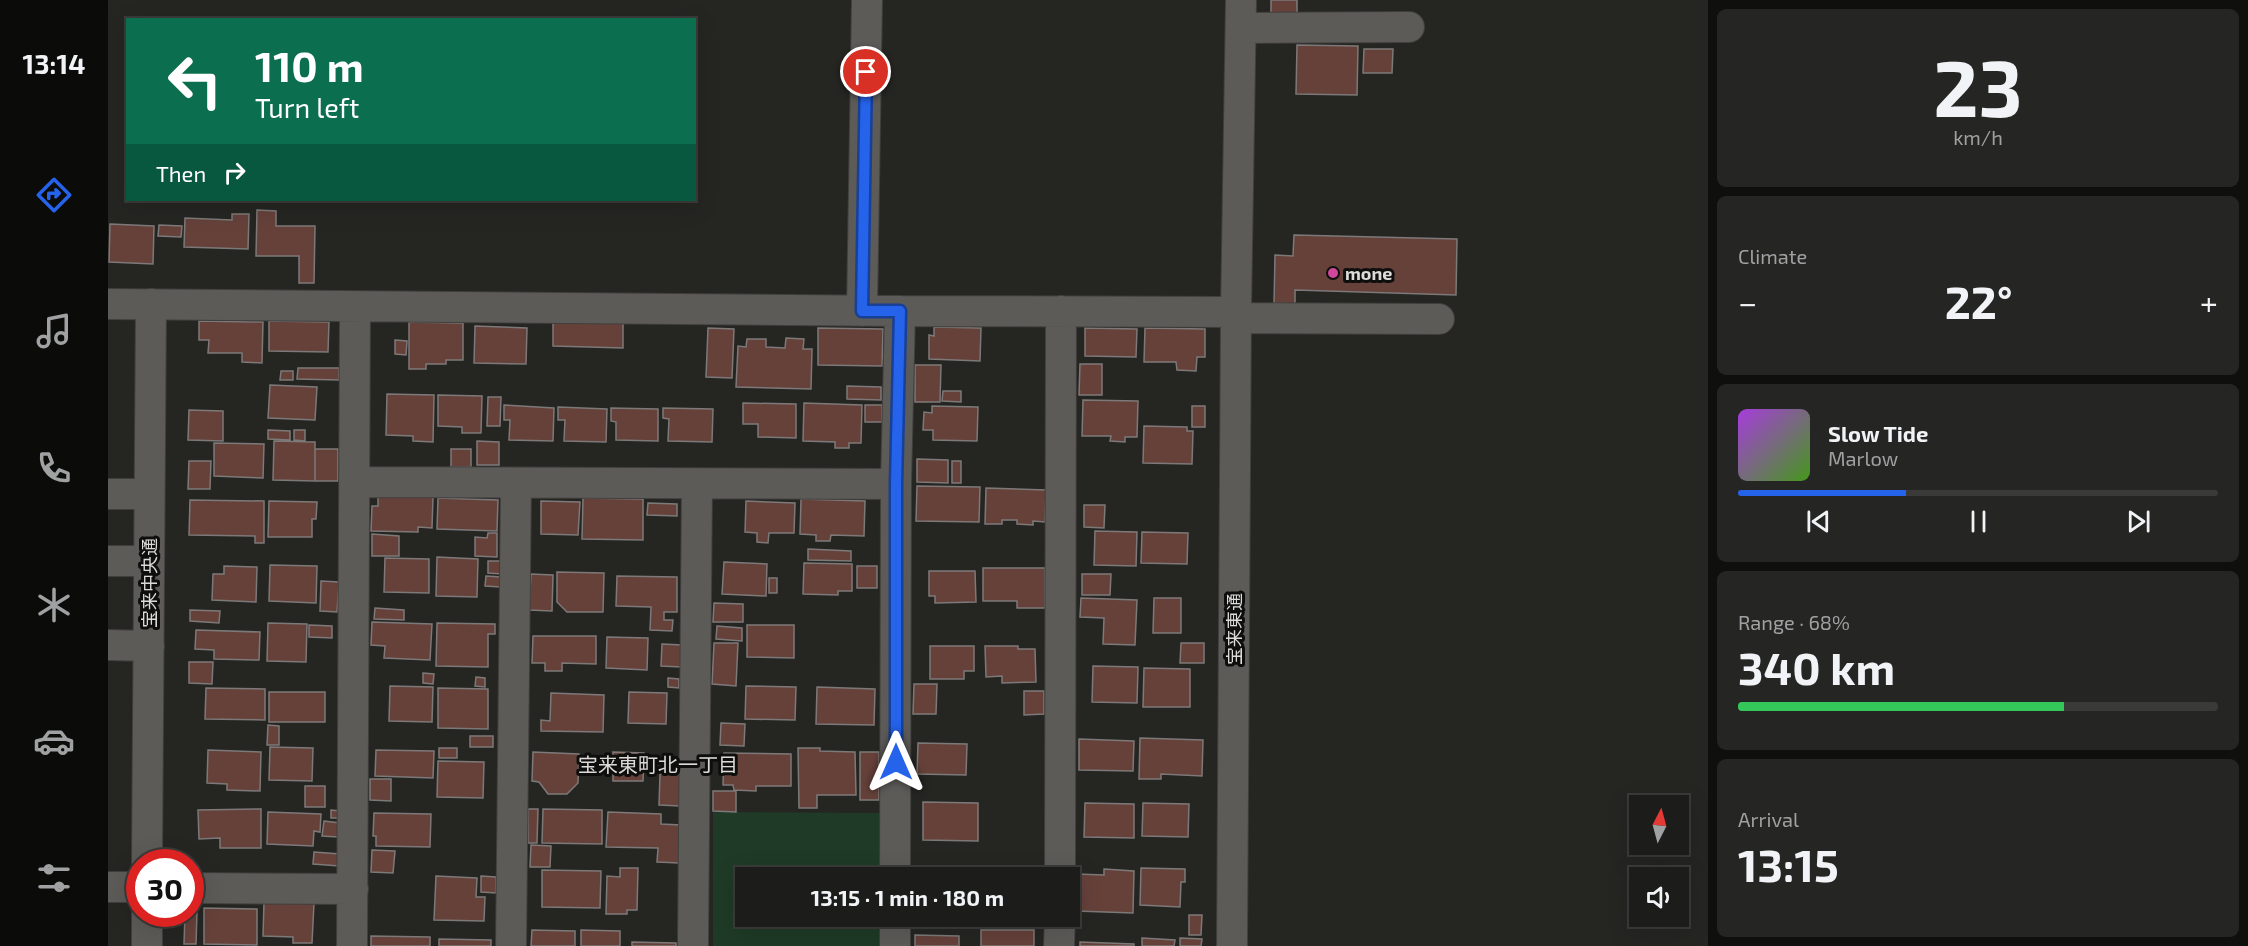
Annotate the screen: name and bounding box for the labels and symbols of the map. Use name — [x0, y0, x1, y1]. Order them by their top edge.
pin — [840, 46, 891, 97]
place label: mone — [1345, 262, 1392, 284]
marker: mone — [1326, 266, 1340, 280]
street label: 宝来中央通 — [138, 538, 160, 628]
street label: 宝来東通 — [1223, 593, 1245, 665]
position arrow — [864, 730, 928, 794]
district label: 宝来東町北一丁目 — [578, 752, 738, 776]
north arrow — [1629, 795, 1689, 855]
speed limit sign: 30 — [126, 849, 204, 927]

